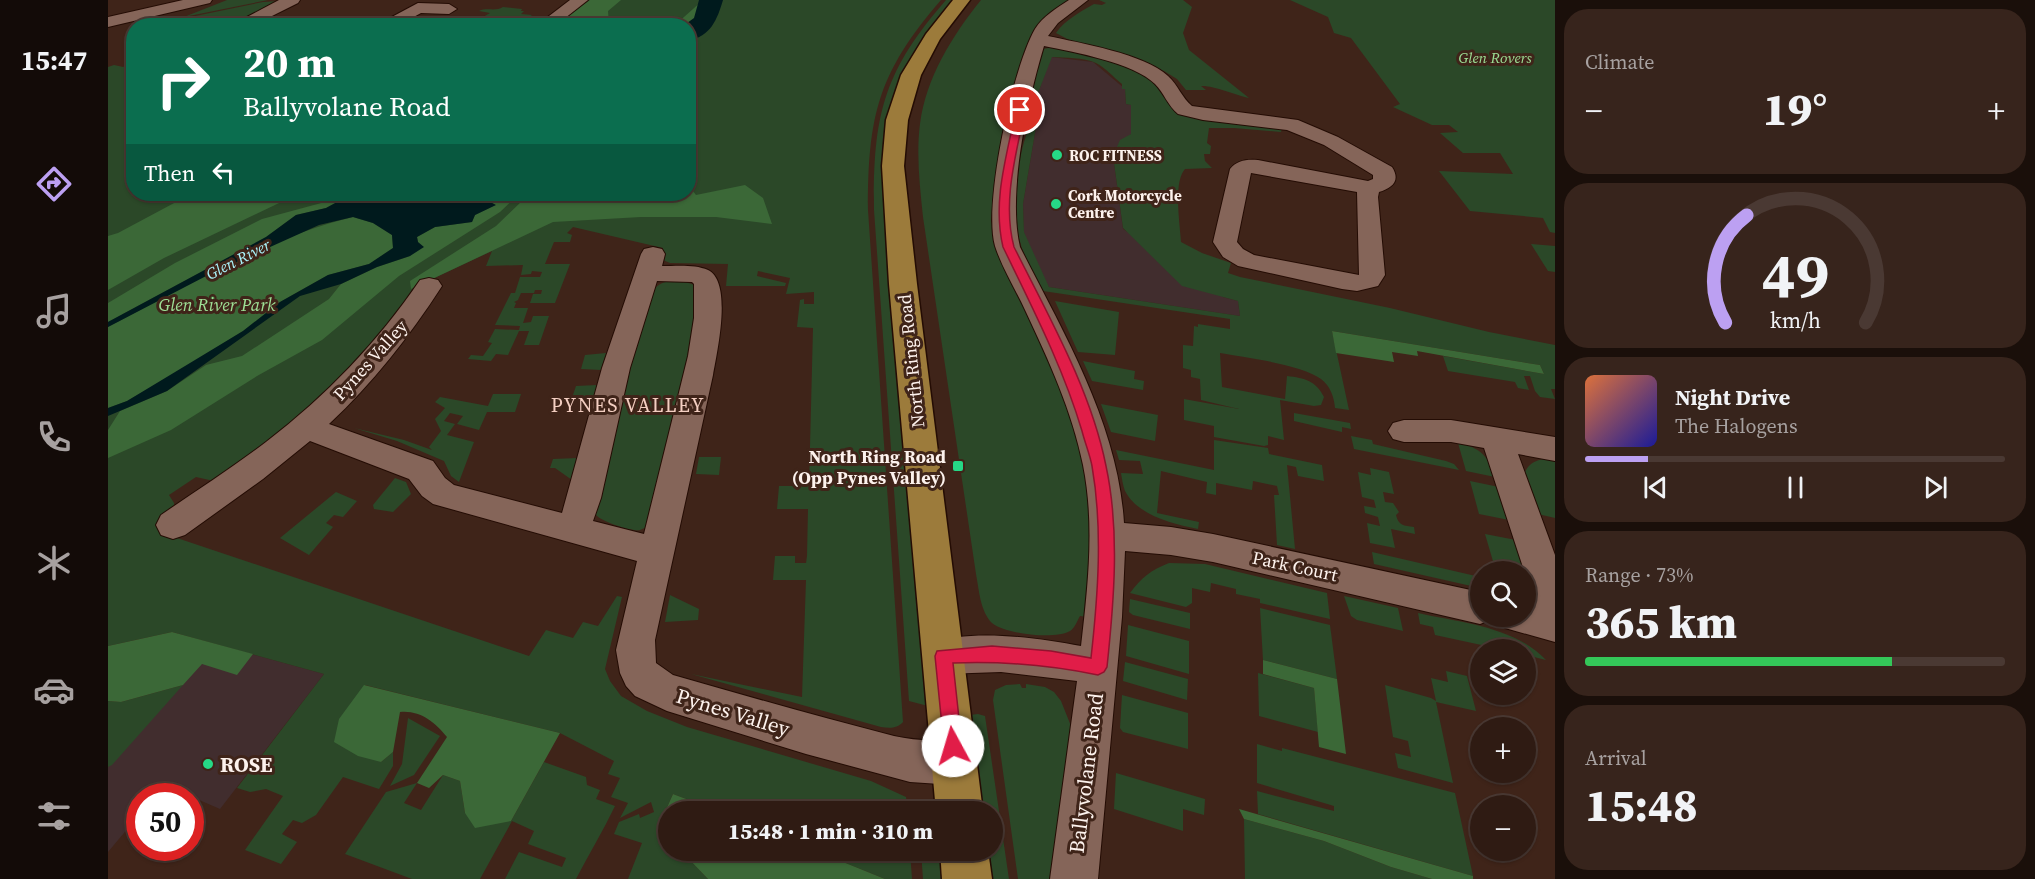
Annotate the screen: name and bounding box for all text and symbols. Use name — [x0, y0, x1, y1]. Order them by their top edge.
text: 20 m — [243, 33, 336, 91]
text: 15:47 — [21, 42, 87, 79]
icon: right — [144, 42, 222, 120]
park label: Glen Rovers — [1458, 47, 1532, 68]
text: Climate — [1585, 48, 1654, 76]
text: 19° — [1763, 78, 1827, 140]
pin — [994, 84, 1045, 135]
text: Ballyvolane Road — [243, 88, 450, 125]
text: − — [1585, 88, 1603, 133]
text: + — [1987, 88, 2005, 133]
icon: arrive — [1003, 93, 1036, 126]
place label: ROC FITNESS — [1069, 145, 1162, 166]
marker: ROC FITNESS — [1050, 148, 1064, 162]
icon: left — [207, 156, 240, 189]
text: Then — [144, 158, 195, 188]
icon: directions — [33, 163, 75, 205]
place label: Cork Motorcycle Centre — [1068, 185, 1182, 223]
marker: Cork Motorcycle Centre — [1049, 197, 1063, 211]
text: 49 — [1761, 232, 1829, 318]
water label: Glen River — [202, 233, 275, 285]
icon: music — [33, 290, 75, 332]
park label: Glen River Park — [158, 292, 276, 317]
street label: North Ring Road — [892, 293, 930, 429]
text: km/h — [1769, 306, 1821, 335]
street label: Pynes Valley — [327, 314, 413, 406]
text: Night Drive — [1675, 382, 1790, 412]
district label: PYNES VALLEY — [551, 391, 705, 419]
text: The Halogens — [1675, 412, 1798, 440]
icon: phone — [33, 416, 75, 458]
place label: North Ring Road (Opp Pynes Valley) — [792, 444, 946, 490]
marker: North Ring Road (Opp Pynes Valley) — [951, 459, 965, 473]
icon: previous — [1639, 471, 1672, 504]
icon: pause — [1779, 471, 1812, 504]
icon: next — [1919, 471, 1952, 504]
icon: climate — [33, 542, 75, 584]
street label: Park Court — [1250, 545, 1340, 587]
map controls — [1470, 561, 1536, 861]
button: search — [1470, 561, 1536, 627]
text: Range · 73% — [1585, 561, 1694, 589]
text: 365 km — [1585, 591, 1737, 653]
button: layers — [1470, 639, 1536, 705]
icon: car — [33, 669, 75, 711]
street label: Pynes Valley — [673, 681, 794, 743]
street label: Ballyvolane Road — [1062, 691, 1110, 855]
position arrow — [921, 714, 985, 778]
button: + — [1470, 717, 1536, 783]
text: Arrival — [1585, 744, 1647, 772]
place label: ROSE — [220, 750, 272, 779]
marker: ROSE — [201, 757, 215, 771]
text: 15:48 — [1585, 774, 1698, 836]
speed limit sign: 50 — [126, 783, 204, 861]
icon: filters — [33, 795, 75, 837]
button: − — [1470, 795, 1536, 861]
text: 15:48 · 1 min · 310 m — [728, 816, 933, 846]

